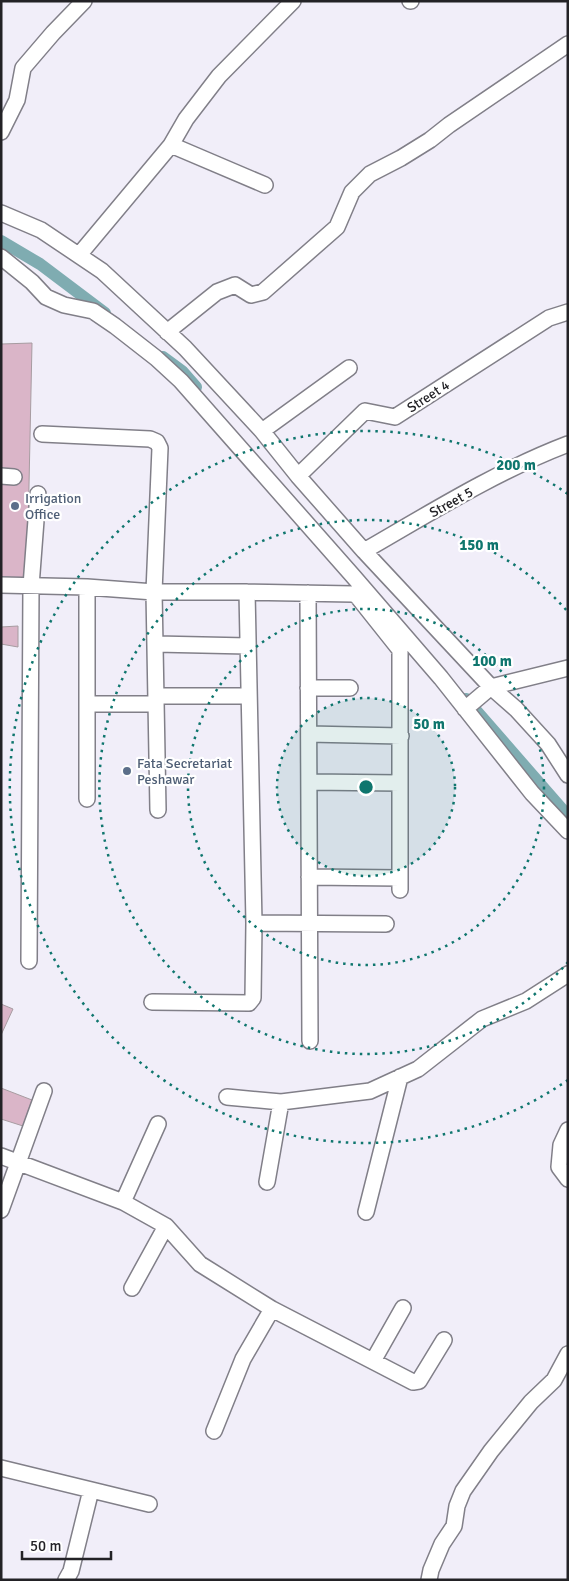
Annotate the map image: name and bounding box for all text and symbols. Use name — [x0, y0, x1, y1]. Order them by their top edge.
street label: Street 4 — [404, 376, 453, 416]
text: 200 m — [496, 456, 536, 474]
street label: Street 5 — [427, 484, 476, 521]
place label: Irrigation Office — [25, 490, 82, 523]
marker: Irrigation Office — [9, 500, 21, 512]
text: 150 m — [459, 536, 499, 554]
text: 100 m — [472, 652, 512, 670]
text: 50 m — [413, 715, 445, 733]
place label: Fata Secretariat Peshawar — [137, 755, 232, 788]
marker: Fata Secretariat Peshawar — [121, 765, 133, 777]
centre of rings — [357, 778, 375, 796]
scale bar — [22, 1528, 111, 1560]
text: 50 m — [30, 1537, 61, 1555]

